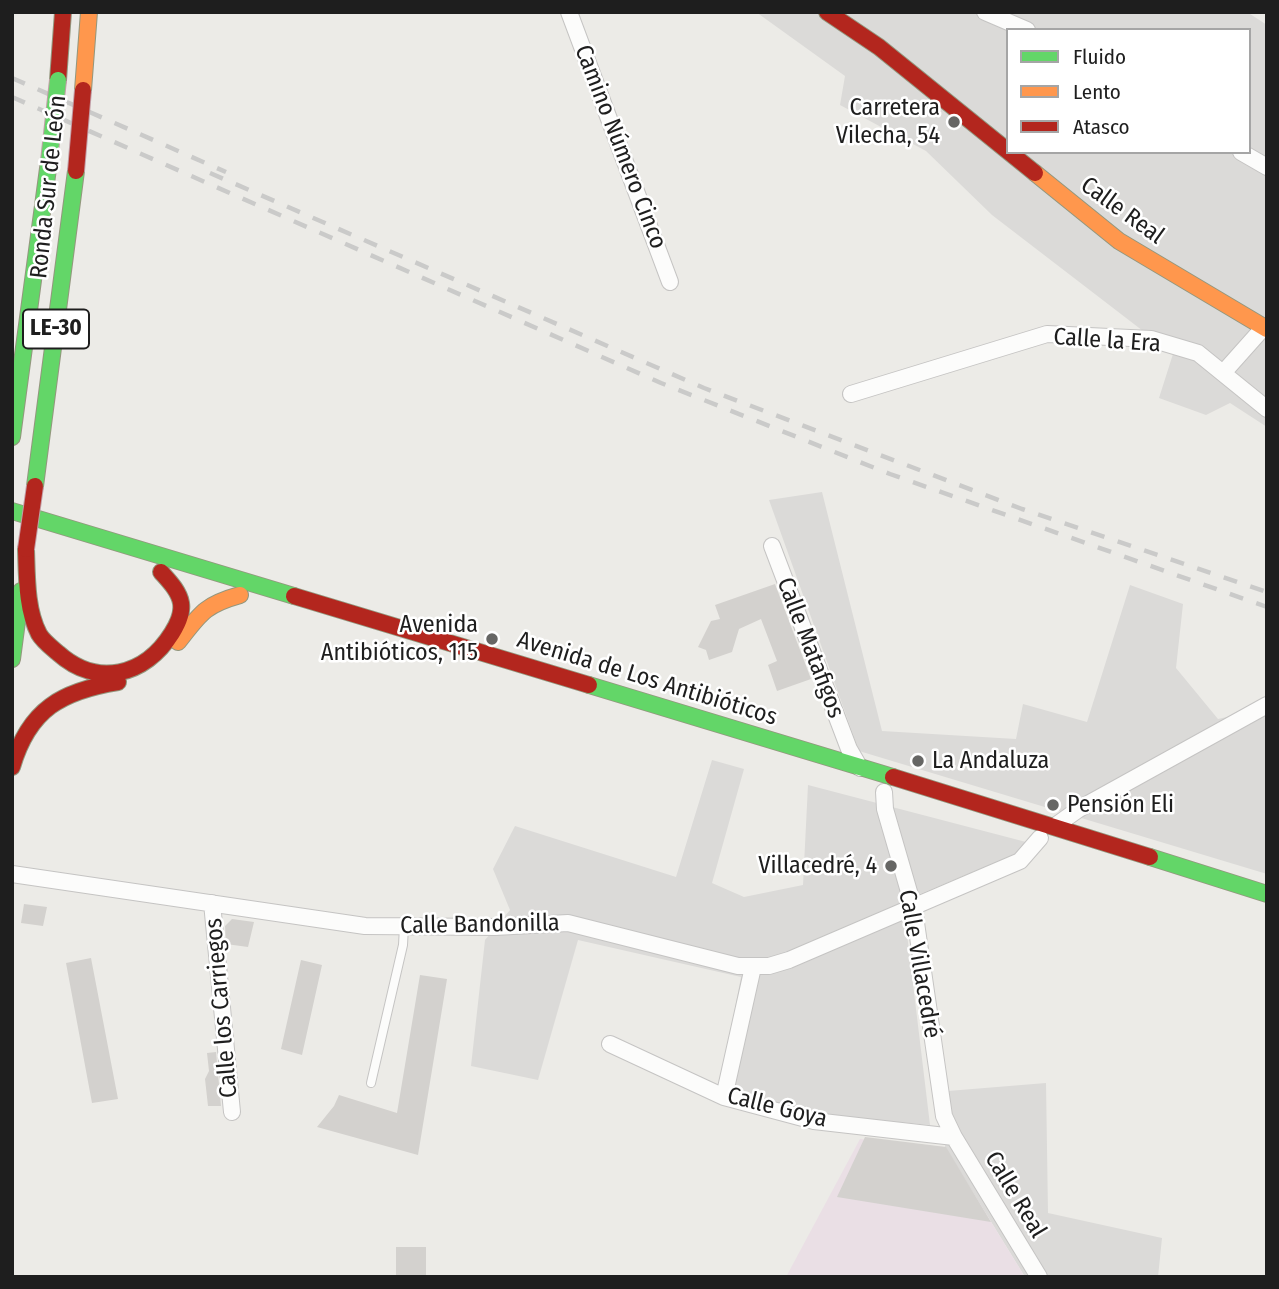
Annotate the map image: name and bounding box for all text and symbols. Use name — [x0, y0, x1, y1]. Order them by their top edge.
legend — [1006, 28, 1251, 154]
street label: Camino Número Cinco — [568, 41, 672, 253]
text: Fluido — [1073, 44, 1126, 70]
text: Lento — [1073, 79, 1121, 105]
street label: Ronda Sur de León — [25, 94, 73, 280]
place label: Carretera Vilecha, 54 — [836, 94, 940, 150]
marker: Carretera Vilecha, 54 — [946, 114, 962, 130]
text: Atasco — [1073, 114, 1130, 140]
street label: Calle Real — [1075, 171, 1169, 251]
road number: LE-30 — [23, 310, 89, 348]
street label: Calle la Era — [1052, 323, 1162, 359]
street label: Calle Matafigos — [770, 574, 850, 722]
place label: Avenida Antibióticos, 115 — [321, 611, 478, 667]
street label: Avenida de Los Antibióticos — [514, 626, 780, 732]
marker: Avenida Antibióticos, 115 — [484, 631, 500, 647]
place label: La Andaluza — [932, 747, 1049, 775]
marker: La Andaluza — [910, 753, 926, 769]
place label: Pensión Eli — [1067, 791, 1174, 819]
marker: Pensión Eli — [1045, 797, 1061, 813]
place label: Villacedré, 4 — [758, 852, 877, 880]
marker: Villacedré, 4 — [883, 858, 899, 874]
street label: Calle Villacedré — [892, 888, 946, 1040]
street label: Calle Bandonilla — [400, 909, 560, 941]
street label: Calle los Carriegos — [200, 917, 244, 1099]
street label: Calle Goya — [724, 1082, 830, 1134]
street label: Calle Real — [978, 1147, 1052, 1243]

